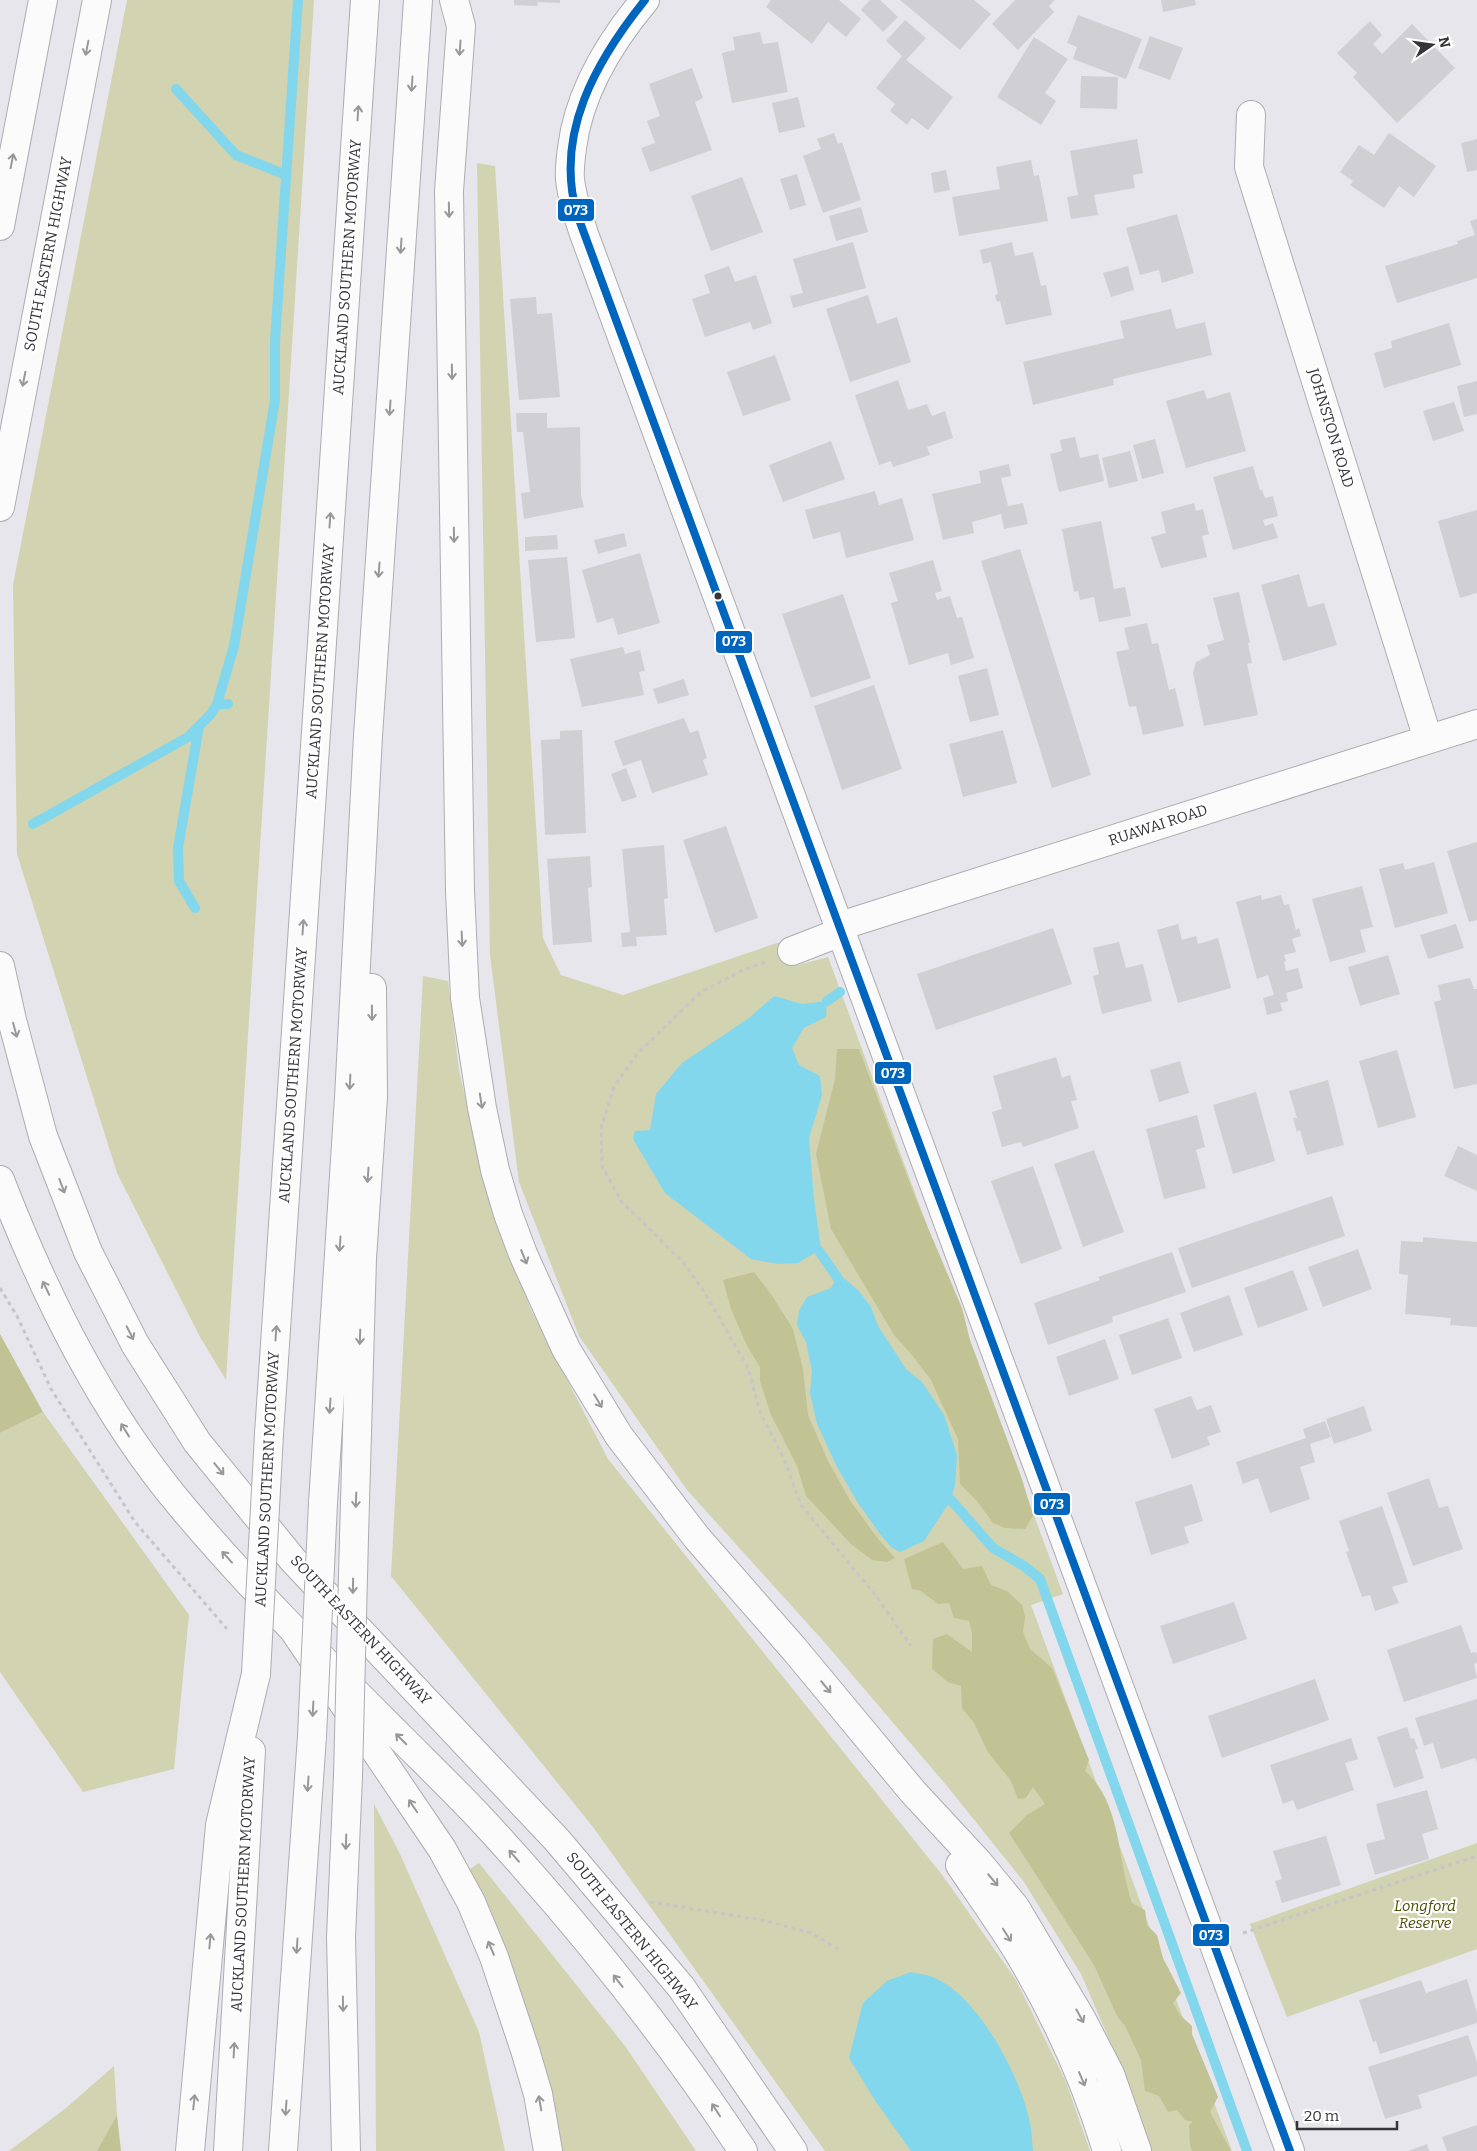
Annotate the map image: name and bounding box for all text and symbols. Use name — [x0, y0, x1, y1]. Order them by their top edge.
north arrow — [1407, 20, 1457, 70]
text: N — [1435, 35, 1454, 50]
one-way arrow — [82, 39, 92, 55]
one-way arrow — [455, 40, 464, 56]
one-way arrow — [408, 75, 417, 91]
one-way arrow — [353, 106, 362, 122]
street label: AUCKLAND SOUTHERN MOTORWAY — [329, 138, 365, 395]
one-way arrow — [8, 153, 18, 169]
street label: SOUTH EASTERN HIGHWAY — [20, 155, 76, 353]
line badge: 073 — [557, 198, 595, 222]
one-way arrow — [444, 202, 454, 218]
text: 073 — [564, 202, 588, 219]
one-way arrow — [397, 237, 406, 253]
one-way arrow — [447, 364, 457, 380]
street label: JOHNSTON ROAD — [1304, 365, 1358, 490]
one-way arrow — [19, 371, 29, 387]
one-way arrow — [386, 400, 395, 416]
one-way arrow — [326, 512, 335, 528]
one-way arrow — [450, 527, 459, 543]
street label: AUCKLAND SOUTHERN MOTORWAY — [302, 542, 338, 799]
one-way arrow — [375, 562, 384, 578]
unlabelled marker — [713, 591, 723, 601]
line badge: 073 — [715, 630, 753, 654]
text: 073 — [722, 633, 746, 650]
street label: RUAWAI ROAD — [1106, 801, 1210, 849]
one-way arrow — [299, 919, 308, 935]
one-way arrow — [458, 931, 467, 947]
street label: AUCKLAND SOUTHERN MOTORWAY — [275, 946, 311, 1203]
one-way arrow — [367, 1004, 377, 1020]
one-way arrow — [10, 1022, 20, 1038]
line badge: 073 — [874, 1061, 912, 1085]
text: 073 — [881, 1065, 905, 1082]
one-way arrow — [345, 1074, 355, 1090]
one-way arrow — [476, 1092, 486, 1108]
one-way arrow — [363, 1167, 373, 1183]
one-way arrow — [59, 1178, 68, 1193]
one-way arrow — [335, 1236, 344, 1252]
one-way arrow — [520, 1249, 530, 1264]
one-way arrow — [41, 1281, 50, 1296]
one-way arrow — [126, 1325, 135, 1340]
one-way arrow — [272, 1326, 281, 1342]
one-way arrow — [355, 1328, 365, 1345]
street label: AUCKLAND SOUTHERN MOTORWAY — [251, 1350, 283, 1607]
one-way arrow — [593, 1394, 603, 1408]
one-way arrow — [325, 1398, 334, 1414]
one-way arrow — [120, 1423, 130, 1437]
one-way arrow — [213, 1462, 224, 1475]
one-way arrow — [351, 1491, 360, 1507]
line badge: 073 — [1033, 1492, 1071, 1516]
text: 073 — [1040, 1496, 1064, 1513]
one-way arrow — [221, 1550, 233, 1563]
street label: SOUTH EASTERN HIGHWAY — [287, 1551, 435, 1709]
one-way arrow — [348, 1578, 358, 1594]
one-way arrow — [821, 1681, 832, 1694]
one-way arrow — [309, 1701, 318, 1717]
one-way arrow — [395, 1733, 408, 1745]
street label: AUCKLAND SOUTHERN MOTORWAY — [227, 1755, 259, 2012]
one-way arrow — [304, 1776, 313, 1792]
one-way arrow — [408, 1799, 418, 1813]
one-way arrow — [341, 1834, 350, 1850]
street label: SOUTH EASTERN HIGHWAY — [563, 1848, 701, 2014]
one-way arrow — [508, 1850, 519, 1863]
one-way arrow — [987, 1873, 998, 1886]
park label: Longford Reserve — [1394, 1897, 1456, 1932]
line badge: 073 — [1192, 1923, 1230, 1947]
text: 073 — [1199, 1927, 1223, 1944]
one-way arrow — [1002, 1928, 1012, 1942]
one-way arrow — [205, 1933, 214, 1949]
one-way arrow — [292, 1938, 302, 1954]
one-way arrow — [485, 1941, 495, 1956]
one-way arrow — [613, 1974, 624, 1987]
one-way arrow — [338, 1996, 348, 2012]
one-way arrow — [1076, 2009, 1086, 2023]
one-way arrow — [229, 2042, 238, 2058]
one-way arrow — [1077, 2071, 1087, 2086]
one-way arrow — [189, 2095, 199, 2111]
one-way arrow — [535, 2095, 544, 2111]
scale bar — [1297, 2098, 1397, 2130]
one-way arrow — [281, 2100, 290, 2116]
one-way arrow — [711, 2104, 721, 2118]
text: 20 m — [1304, 2107, 1340, 2125]

